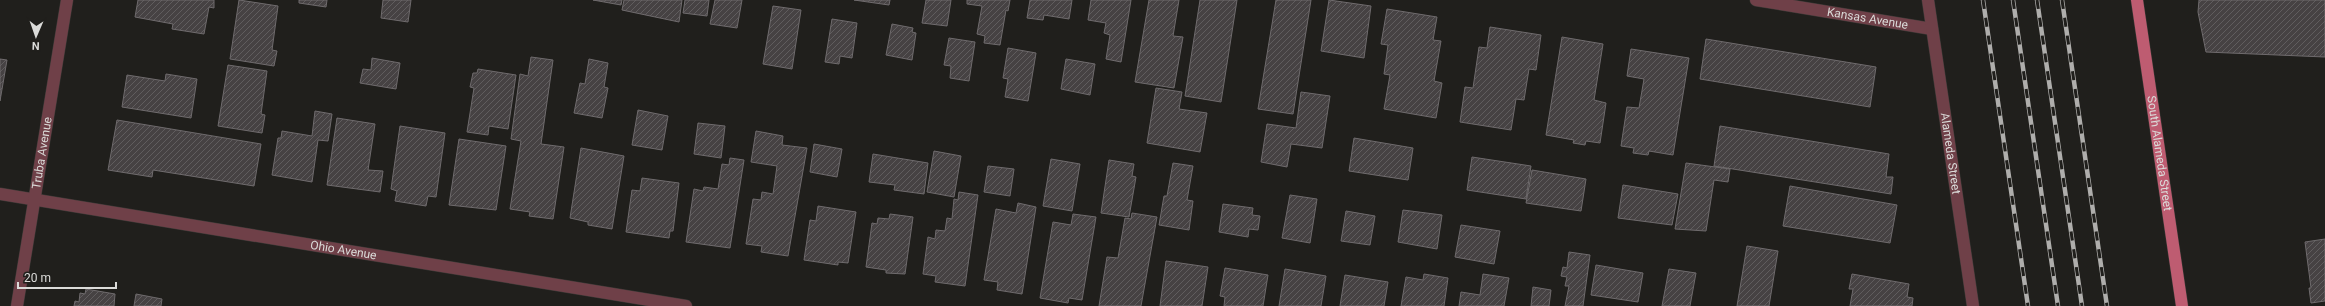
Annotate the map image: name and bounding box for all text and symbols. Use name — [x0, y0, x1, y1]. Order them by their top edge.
street label: Kansas Avenue — [1826, 5, 1909, 32]
north arrow — [16, 16, 56, 56]
text: N — [31, 39, 40, 52]
street label: South Alameda Street — [2144, 95, 2175, 212]
street label: Alameda Street — [1938, 112, 1963, 195]
street label: Truba Avenue — [29, 116, 55, 190]
street label: Ohio Avenue — [309, 238, 378, 262]
scale bar — [18, 264, 116, 290]
text: 20 m — [24, 271, 51, 285]

